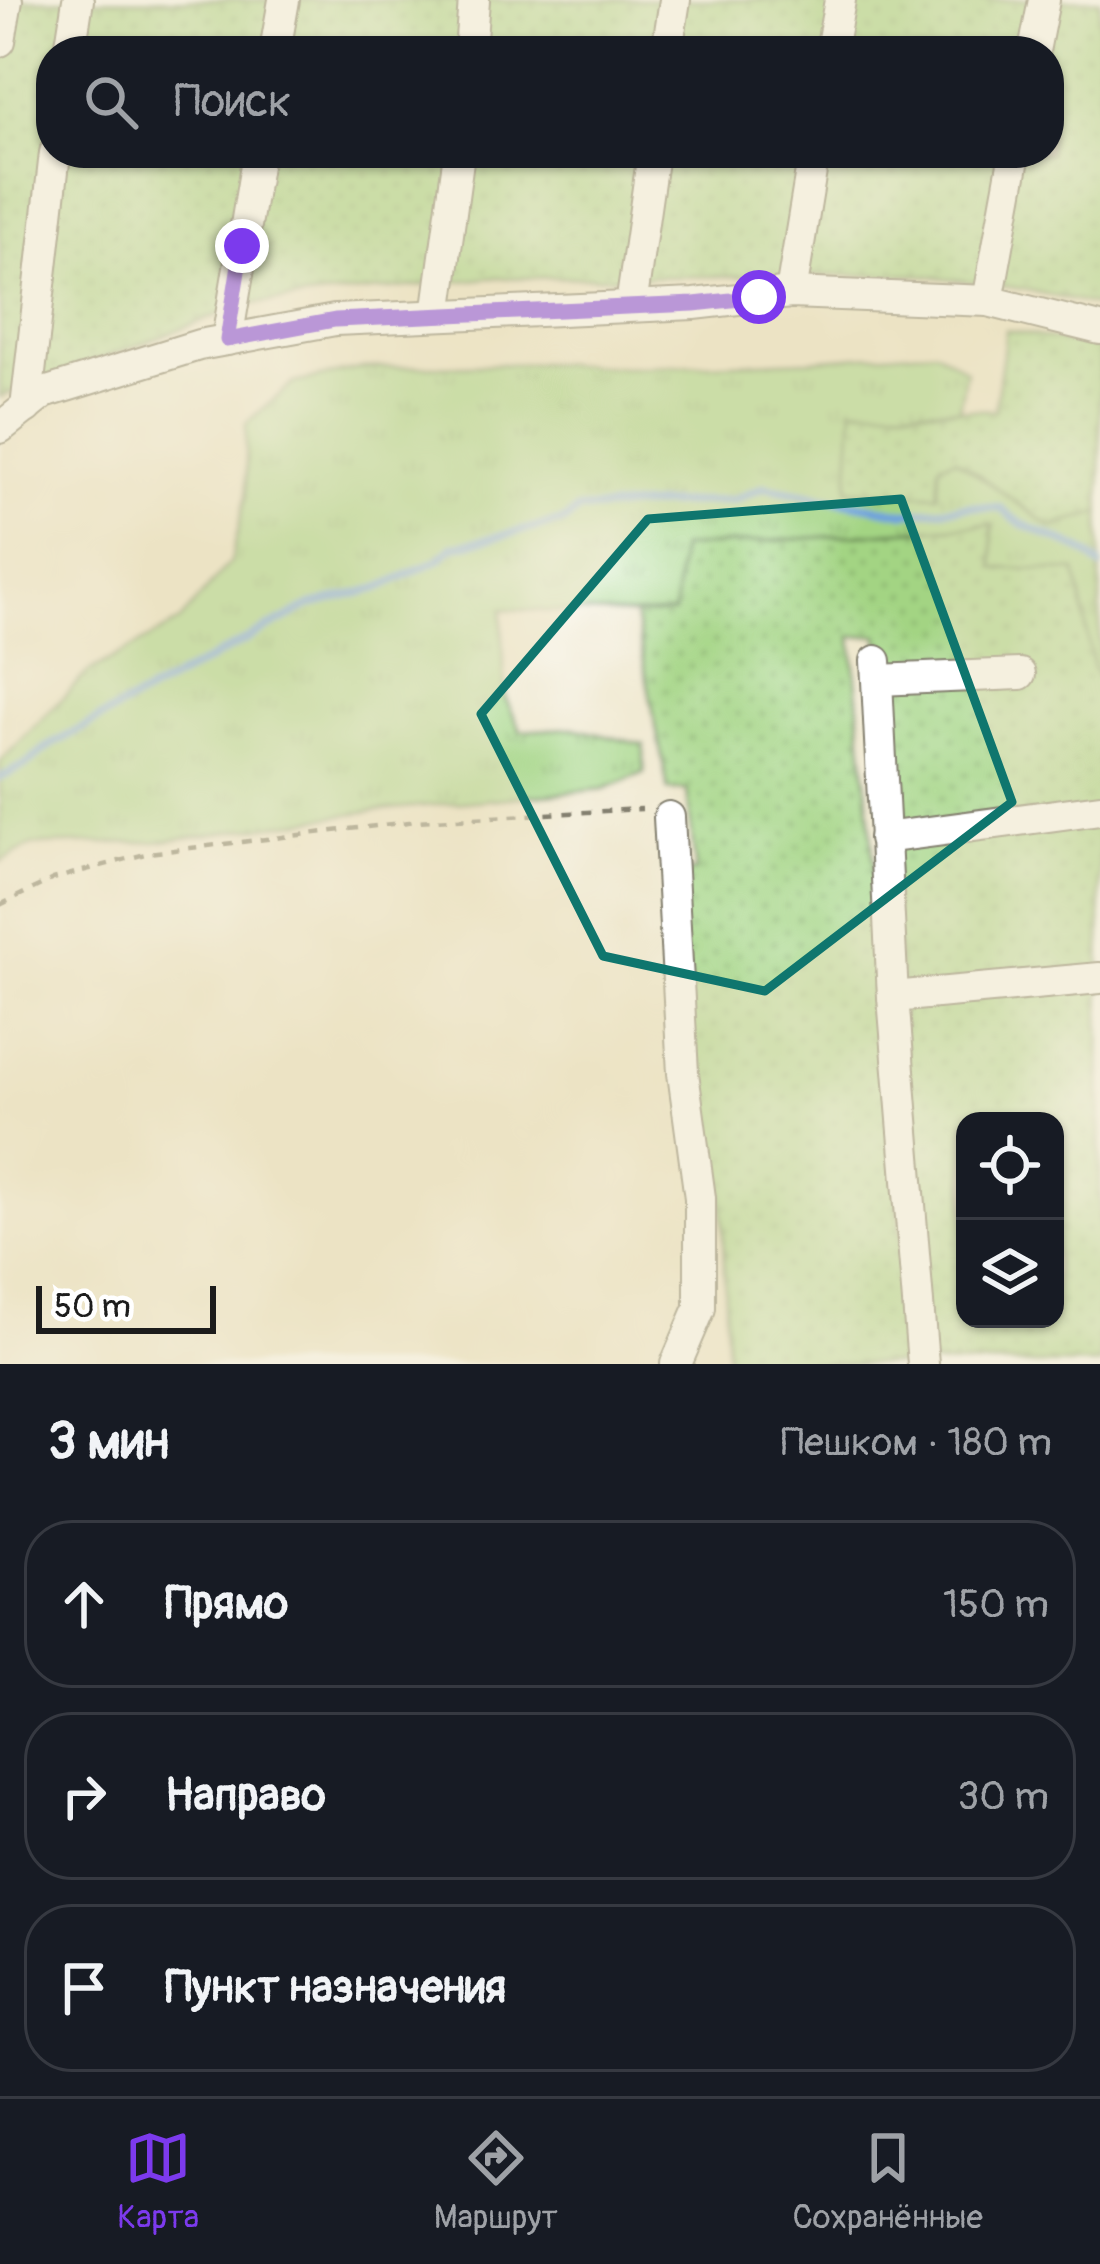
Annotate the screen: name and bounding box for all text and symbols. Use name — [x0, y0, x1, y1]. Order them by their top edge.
search box — [36, 36, 1064, 168]
icon: search — [78, 69, 144, 135]
text: Поиск — [174, 74, 291, 130]
route end — [215, 219, 269, 273]
route start — [732, 270, 786, 324]
map controls — [956, 1112, 1064, 1328]
button: locate — [956, 1112, 1064, 1220]
button: layers — [956, 1220, 1064, 1328]
scale bar — [36, 1280, 216, 1333]
text: 50 m — [54, 1286, 131, 1327]
text: 3 мин — [48, 1410, 169, 1474]
text: Пешком · 180 m — [781, 1418, 1052, 1467]
icon: ahead — [51, 1571, 117, 1637]
text: Прямо — [165, 1576, 288, 1632]
text: 150 m — [943, 1580, 1049, 1629]
icon: right — [51, 1763, 117, 1829]
text: Направо — [165, 1768, 326, 1824]
text: 30 m — [958, 1772, 1049, 1821]
icon: arrive — [51, 1955, 117, 2021]
text: Пункт назначения — [165, 1960, 506, 2016]
tab: Карта — [117, 2125, 199, 2238]
tab: Маршрут — [434, 2125, 558, 2238]
tab: Сохранённые — [792, 2125, 983, 2238]

